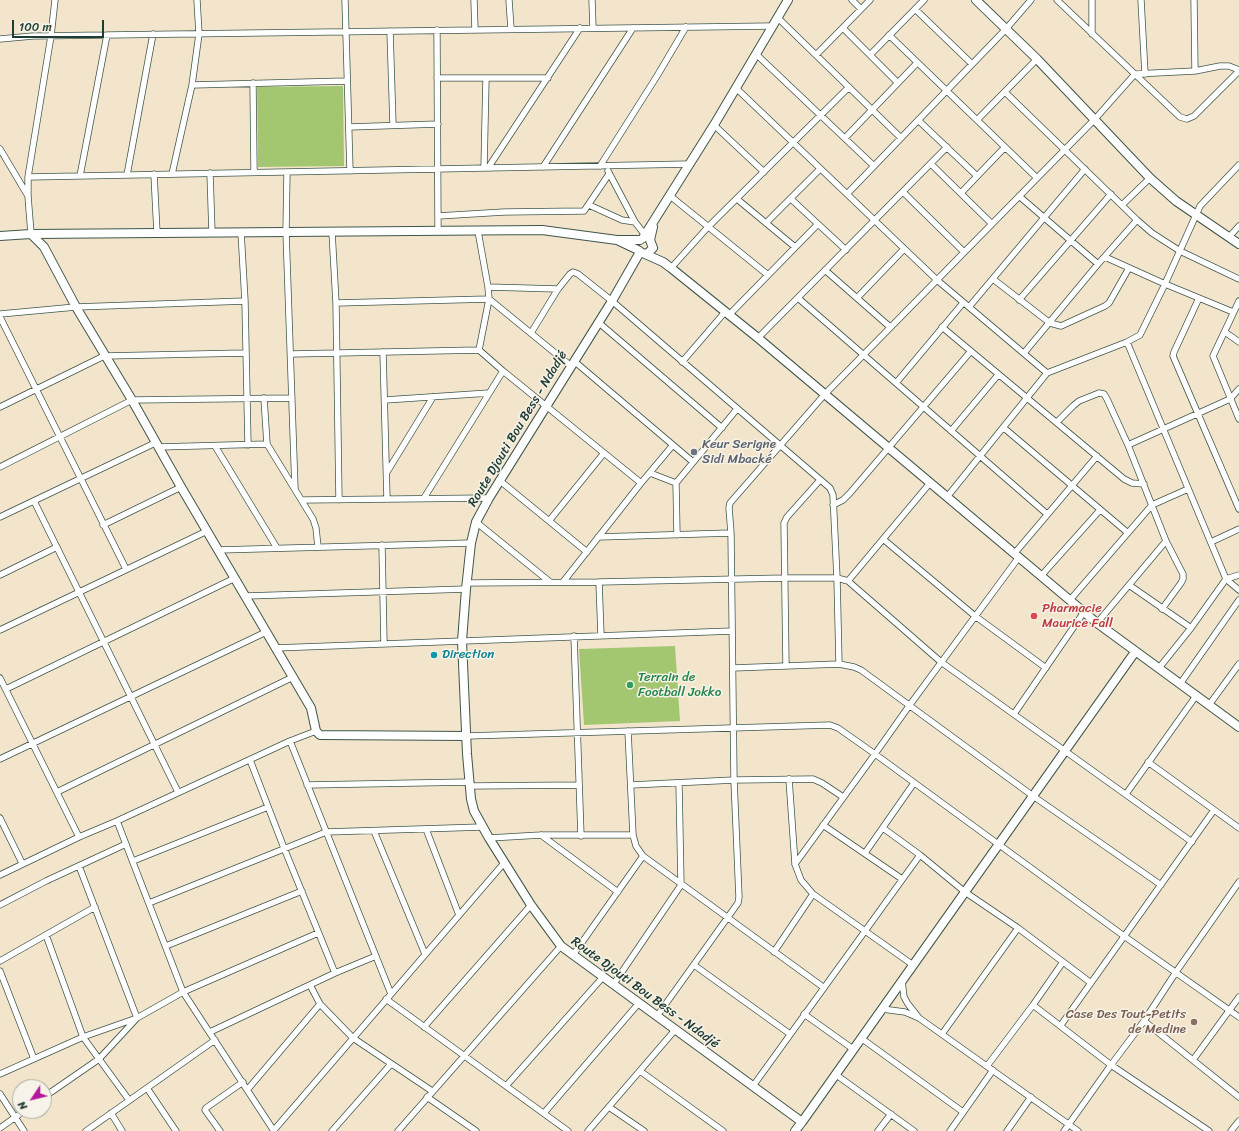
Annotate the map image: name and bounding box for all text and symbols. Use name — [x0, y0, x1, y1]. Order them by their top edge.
scale bar — [14, 12, 106, 38]
text: 100 m — [19, 16, 52, 38]
street label: Route Djouti Bou Bess - Ndadjé — [465, 348, 571, 510]
place label: Keur Serigne Sidi Mbacké — [702, 437, 776, 468]
marker: Keur Serigne Sidi Mbacké — [689, 447, 699, 457]
place label: Pharmacie Maurice Fall — [1042, 601, 1113, 632]
marker: Pharmacie Maurice Fall — [1029, 611, 1039, 621]
place label: Direction — [442, 647, 494, 663]
marker: Direction — [429, 650, 439, 660]
place label: Terrain de Football Jokko — [638, 670, 721, 701]
marker: Terrain de Football Jokko — [625, 680, 635, 690]
street label: Route Djouti Bou Bess - Ndadjé — [568, 934, 722, 1052]
place label: Case Des Tout-Petits de Medine — [1066, 1007, 1186, 1038]
marker: Case Des Tout-Petits de Medine — [1189, 1017, 1199, 1027]
north arrow — [12, 1079, 52, 1119]
text: N — [13, 1097, 33, 1114]

